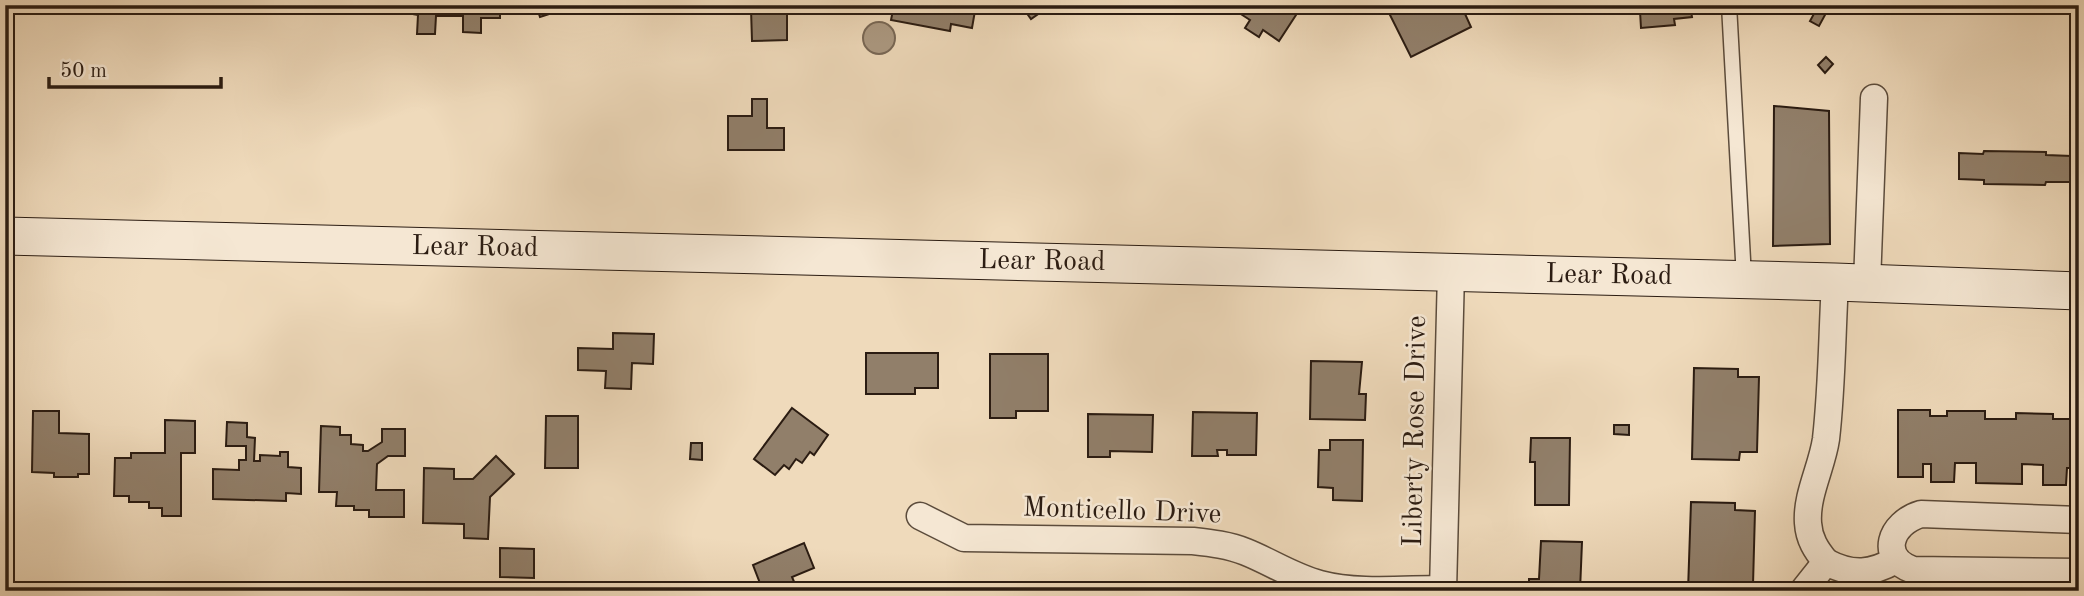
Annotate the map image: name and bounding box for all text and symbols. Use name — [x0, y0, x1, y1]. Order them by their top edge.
scale bar — [49, 46, 220, 90]
text: 50 m — [60, 61, 107, 82]
street label: Lear Road — [411, 233, 539, 263]
street label: Lear Road — [978, 247, 1106, 277]
street label: Lear Road — [1545, 261, 1673, 291]
street label: Liberty Rose Drive — [1400, 315, 1432, 547]
street label: Monticello Drive — [1022, 495, 1222, 529]

